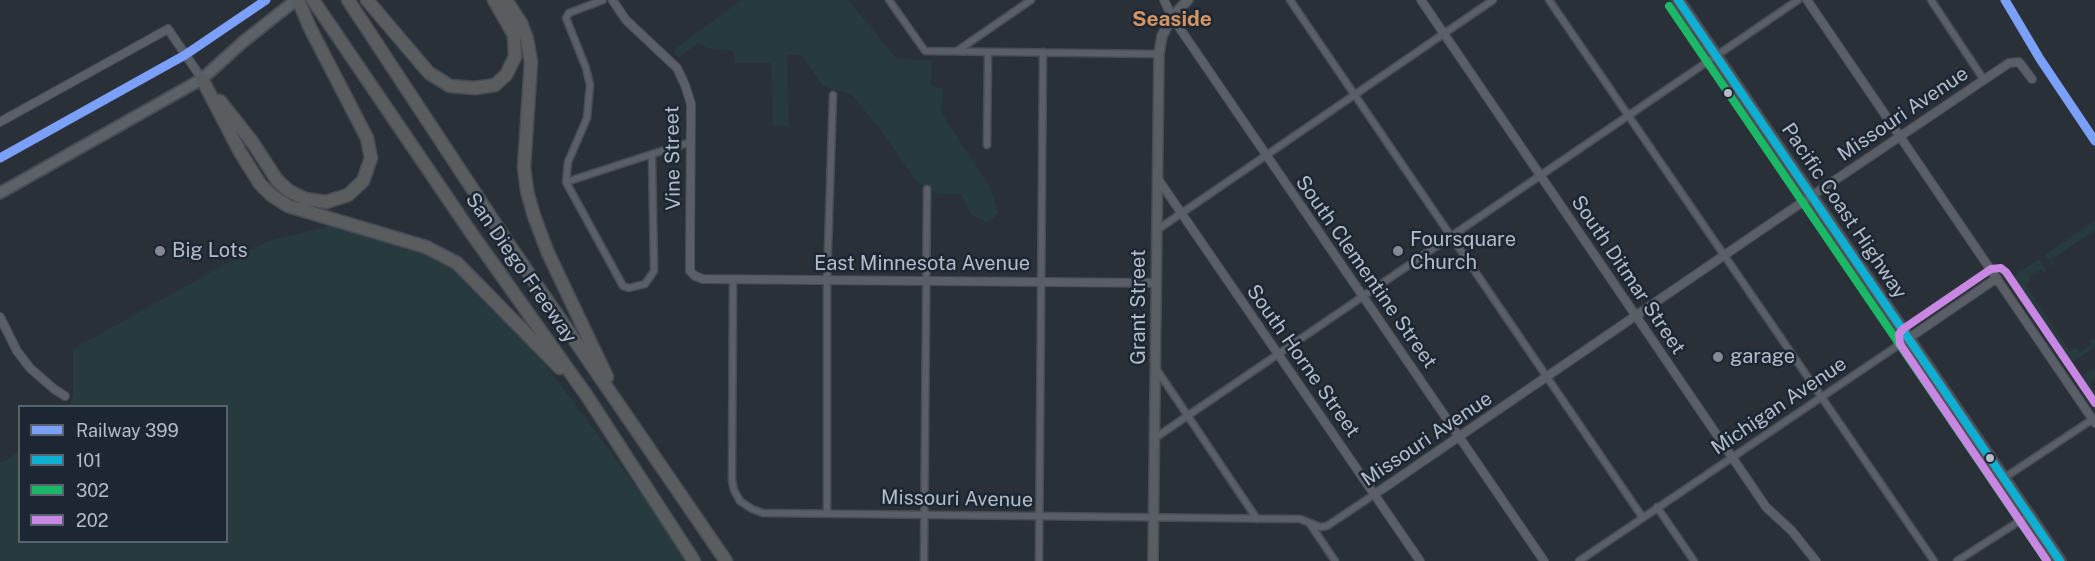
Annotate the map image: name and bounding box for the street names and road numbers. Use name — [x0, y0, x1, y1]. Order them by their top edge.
street label: Missouri Avenue — [1833, 61, 1973, 167]
street label: Vine Street — [660, 105, 686, 211]
street label: Pacific Coast Highway — [1776, 118, 1912, 304]
street label: South Clementine Street — [1290, 171, 1442, 373]
street label: San Diego Freeway — [460, 188, 582, 348]
street label: South Ditmar Street — [1566, 191, 1690, 359]
street label: Grant Street — [1127, 249, 1151, 365]
street label: East Minnesota Avenue — [814, 252, 1030, 276]
street label: South Horne Street — [1241, 280, 1365, 442]
street label: Michigan Avenue — [1707, 352, 1851, 460]
street label: Missouri Avenue — [1357, 386, 1497, 492]
street label: Missouri Avenue — [881, 486, 1033, 512]

